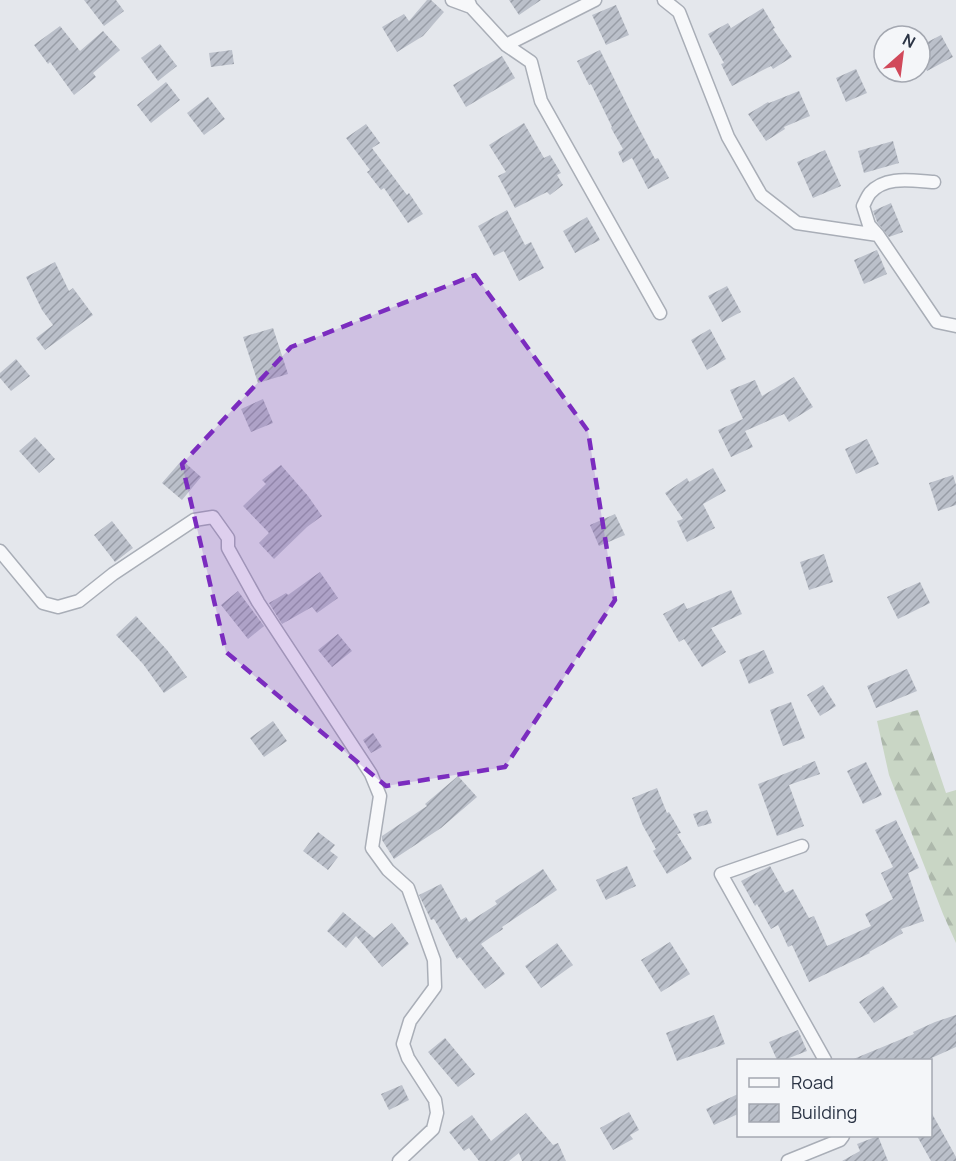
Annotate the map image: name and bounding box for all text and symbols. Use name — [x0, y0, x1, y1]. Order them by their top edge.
north arrow — [872, 24, 932, 84]
text: N — [899, 28, 919, 53]
legend — [737, 1059, 932, 1137]
text: Road — [791, 1070, 834, 1094]
text: Building — [791, 1100, 857, 1124]

